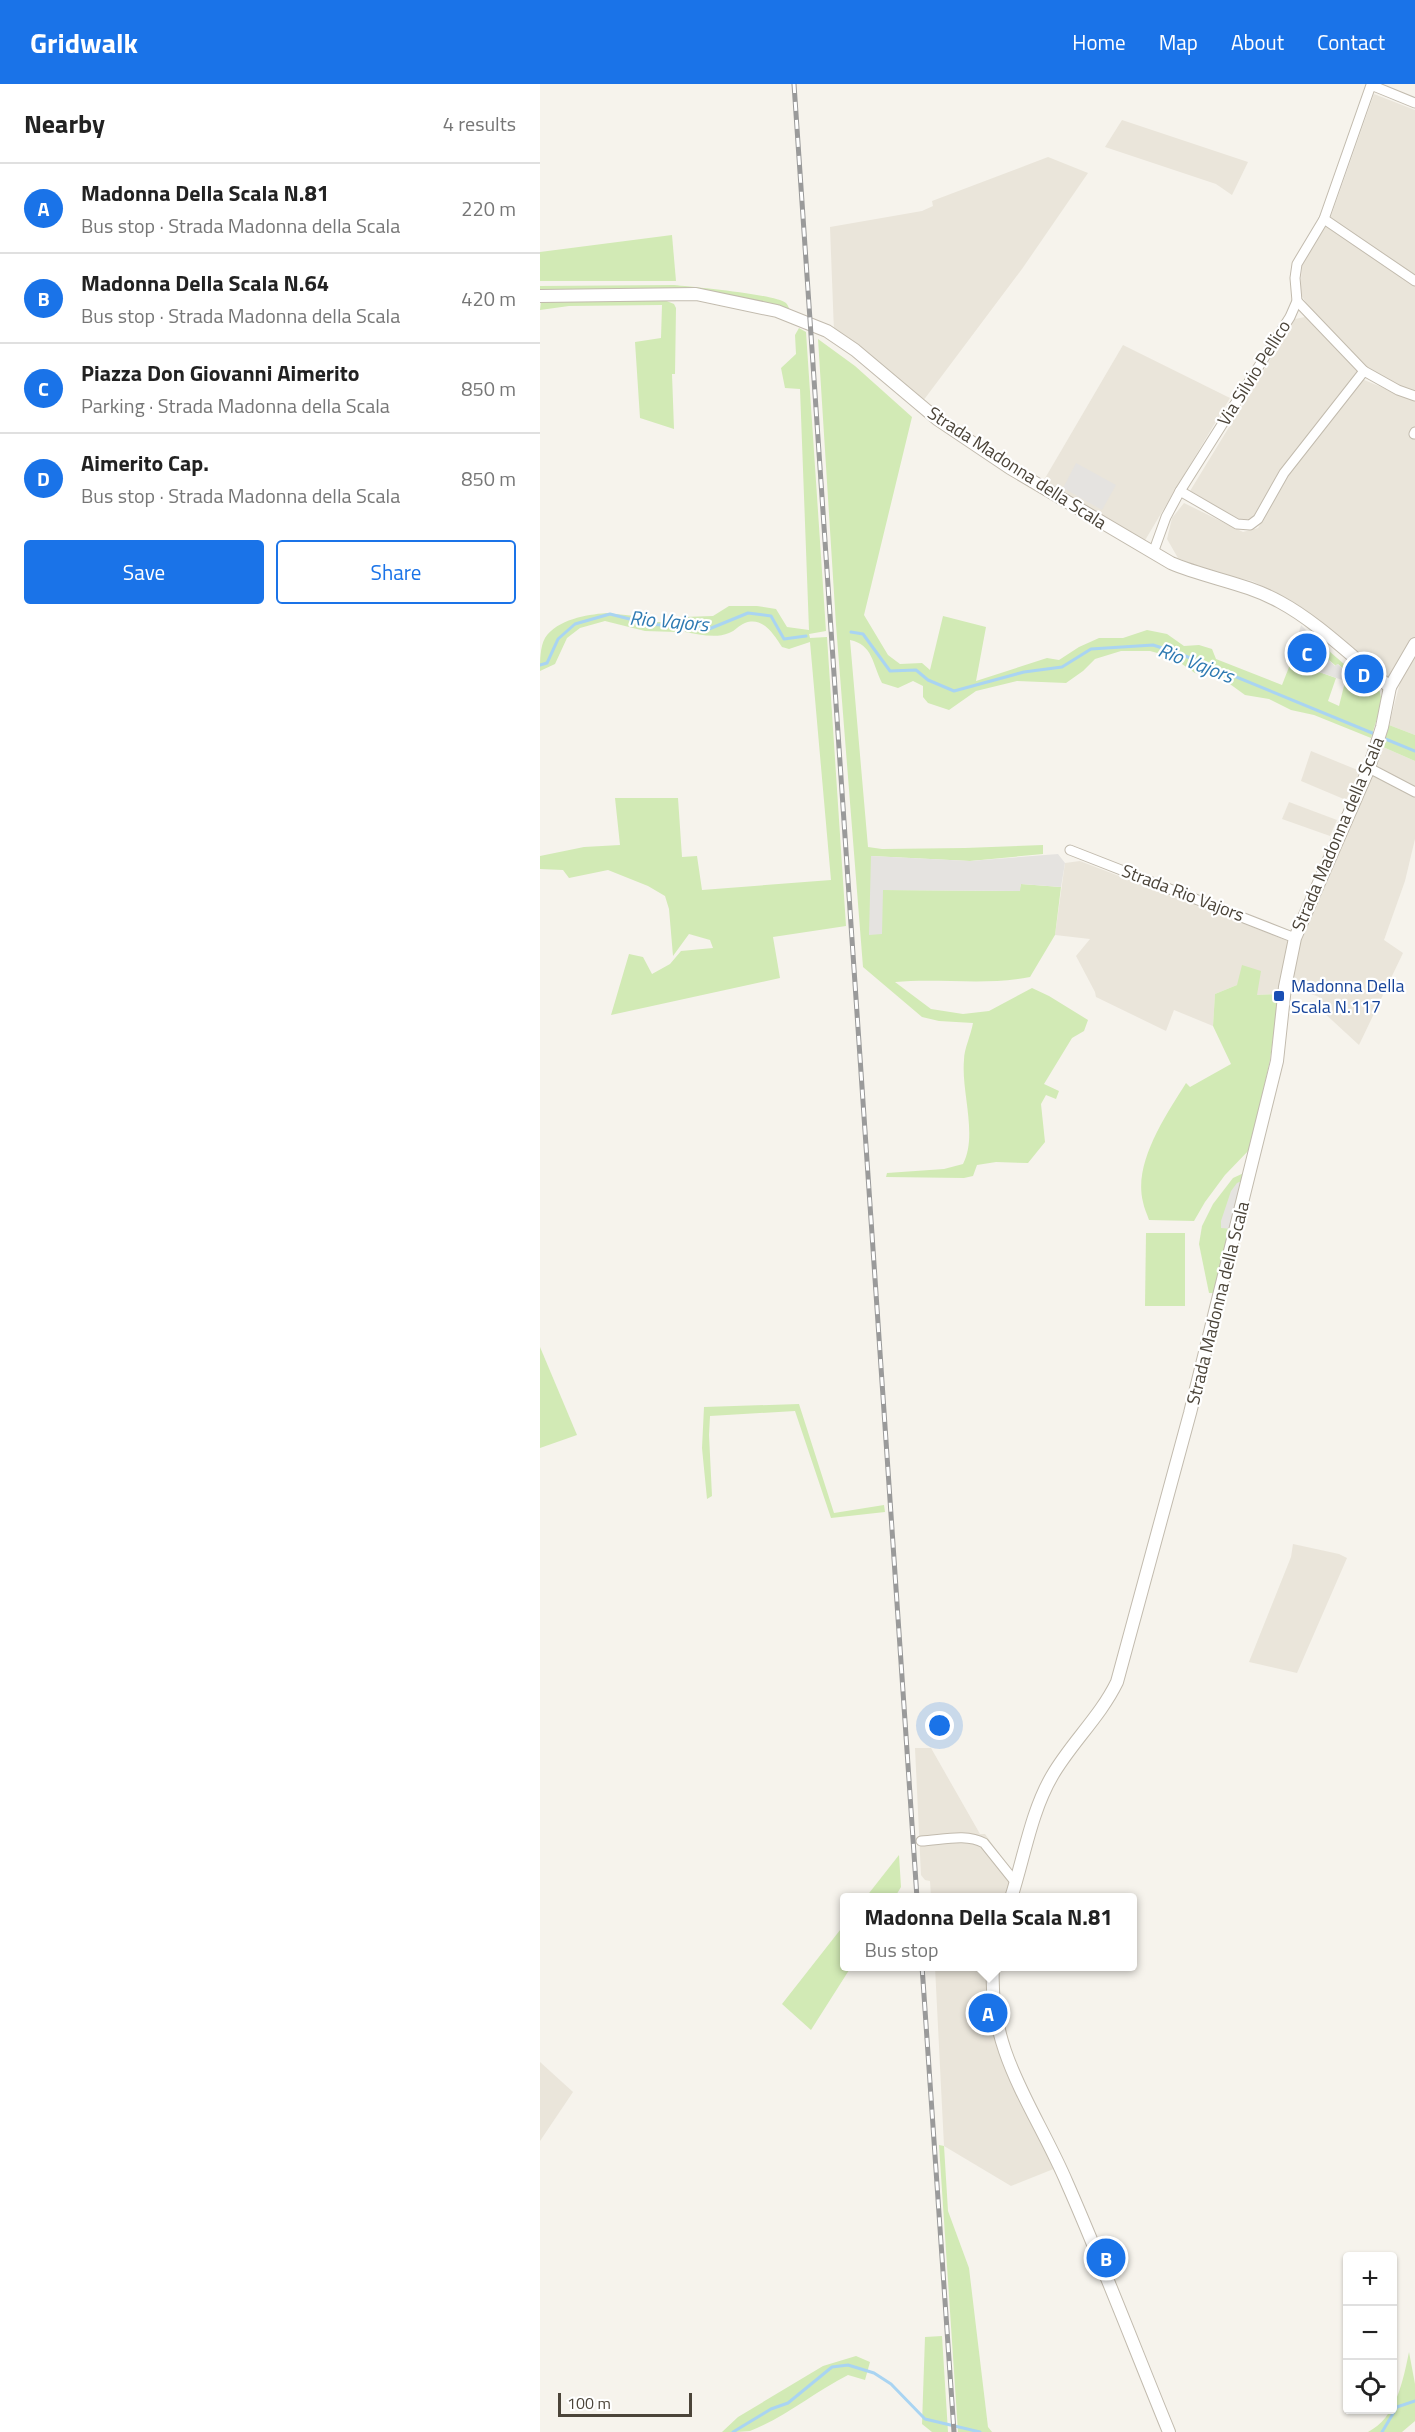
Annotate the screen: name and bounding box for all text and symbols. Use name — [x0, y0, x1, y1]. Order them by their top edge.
text: Gridwalk — [30, 21, 138, 64]
text: Home — [1072, 26, 1126, 58]
text: Map — [1159, 26, 1198, 58]
text: About — [1231, 26, 1284, 58]
text: Contact — [1317, 26, 1385, 58]
text: Nearby — [24, 104, 105, 143]
text: 4 results — [443, 108, 516, 139]
text: Madonna Della Scala N.81 — [81, 176, 329, 210]
text: A — [37, 193, 50, 224]
text: 220 m — [461, 193, 516, 224]
text: Bus stop · Strada Madonna della Scala — [81, 210, 400, 241]
text: Madonna Della Scala N.64 — [81, 266, 329, 300]
text: B — [37, 283, 50, 314]
text: 420 m — [461, 283, 516, 314]
text: Bus stop · Strada Madonna della Scala — [81, 300, 400, 331]
street label: Via Silvio Pellico — [1210, 314, 1297, 431]
text: Piazza Don Giovanni Aimerito — [81, 356, 359, 390]
text: C — [38, 373, 49, 404]
text: 850 m — [461, 373, 516, 404]
text: Parking · Strada Madonna della Scala — [81, 390, 390, 421]
street label: Strada Madonna della Scala — [922, 399, 1112, 536]
text: Aimerito Cap. — [81, 446, 209, 480]
text: D — [37, 463, 50, 494]
text: 850 m — [461, 463, 516, 494]
text: Bus stop · Strada Madonna della Scala — [81, 480, 400, 511]
button: Save — [24, 540, 264, 604]
button: Share — [276, 540, 516, 604]
water label: Rio Vajors — [628, 602, 711, 640]
pin: C — [1288, 630, 1326, 676]
water label: Rio Vajors — [1154, 634, 1240, 692]
pin: D — [1344, 652, 1384, 696]
street label: Strada Madonna della Scala — [1284, 732, 1391, 935]
street label: Strada Rio Vajors — [1118, 857, 1248, 928]
place label: Madonna Della Scala N.117 — [1291, 972, 1405, 1020]
marker: Madonna Della Scala N.117 — [1272, 989, 1286, 1003]
street label: Strada Madonna della Scala — [1179, 1198, 1256, 1407]
your location — [925, 1711, 954, 1740]
popup — [840, 1893, 1137, 1971]
text: Madonna Della Scala N.81 — [864, 1900, 1113, 1934]
text: Bus stop — [864, 1934, 939, 1965]
pin: A — [968, 1990, 1008, 2036]
pin: B — [1086, 2236, 1126, 2280]
map controls — [1343, 2252, 1397, 2414]
button: + — [1343, 2252, 1397, 2306]
button: − — [1343, 2306, 1397, 2360]
button: locate — [1343, 2360, 1397, 2414]
scale bar — [558, 2390, 692, 2418]
text: 100 m — [567, 2391, 611, 2415]

